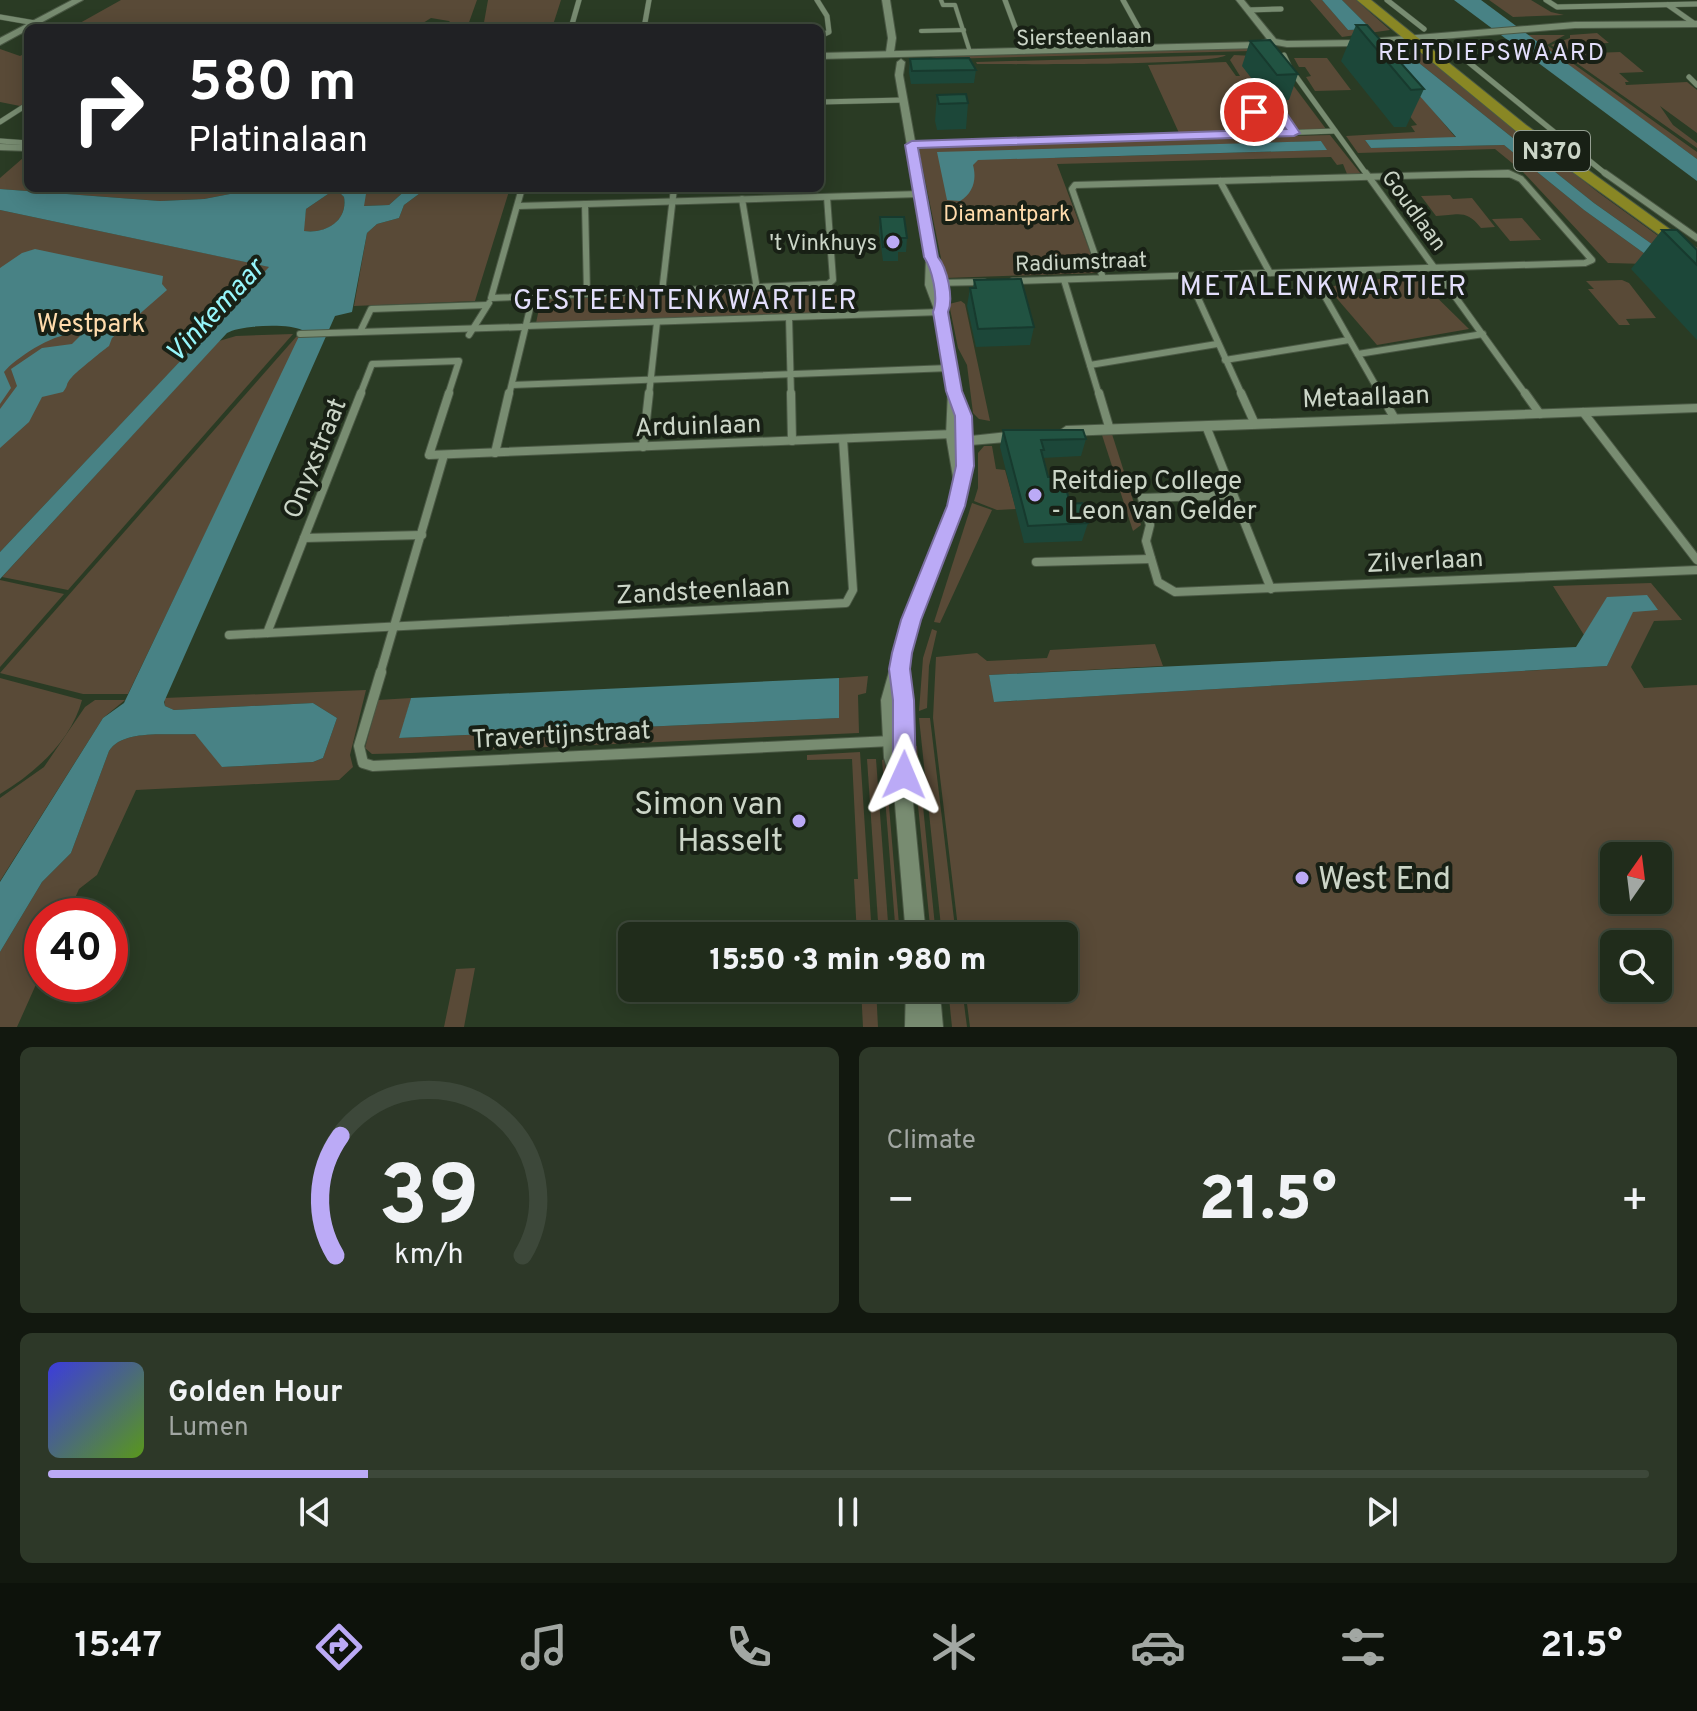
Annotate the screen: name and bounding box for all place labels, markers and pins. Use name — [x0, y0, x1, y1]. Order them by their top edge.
pin — [1220, 78, 1288, 146]
place label: 't Vinkhuys — [769, 231, 877, 258]
marker: 't Vinkhuys — [884, 233, 902, 251]
place label: Reitdiep College - Leon van Gelder — [1051, 466, 1257, 529]
marker: Reitdiep College - Leon van Gelder — [1026, 486, 1044, 504]
place label: Simon van Hasselt — [634, 786, 783, 863]
marker: Simon van Hasselt — [790, 812, 808, 830]
place label: West End — [1318, 861, 1451, 901]
marker: West End — [1293, 869, 1311, 887]

